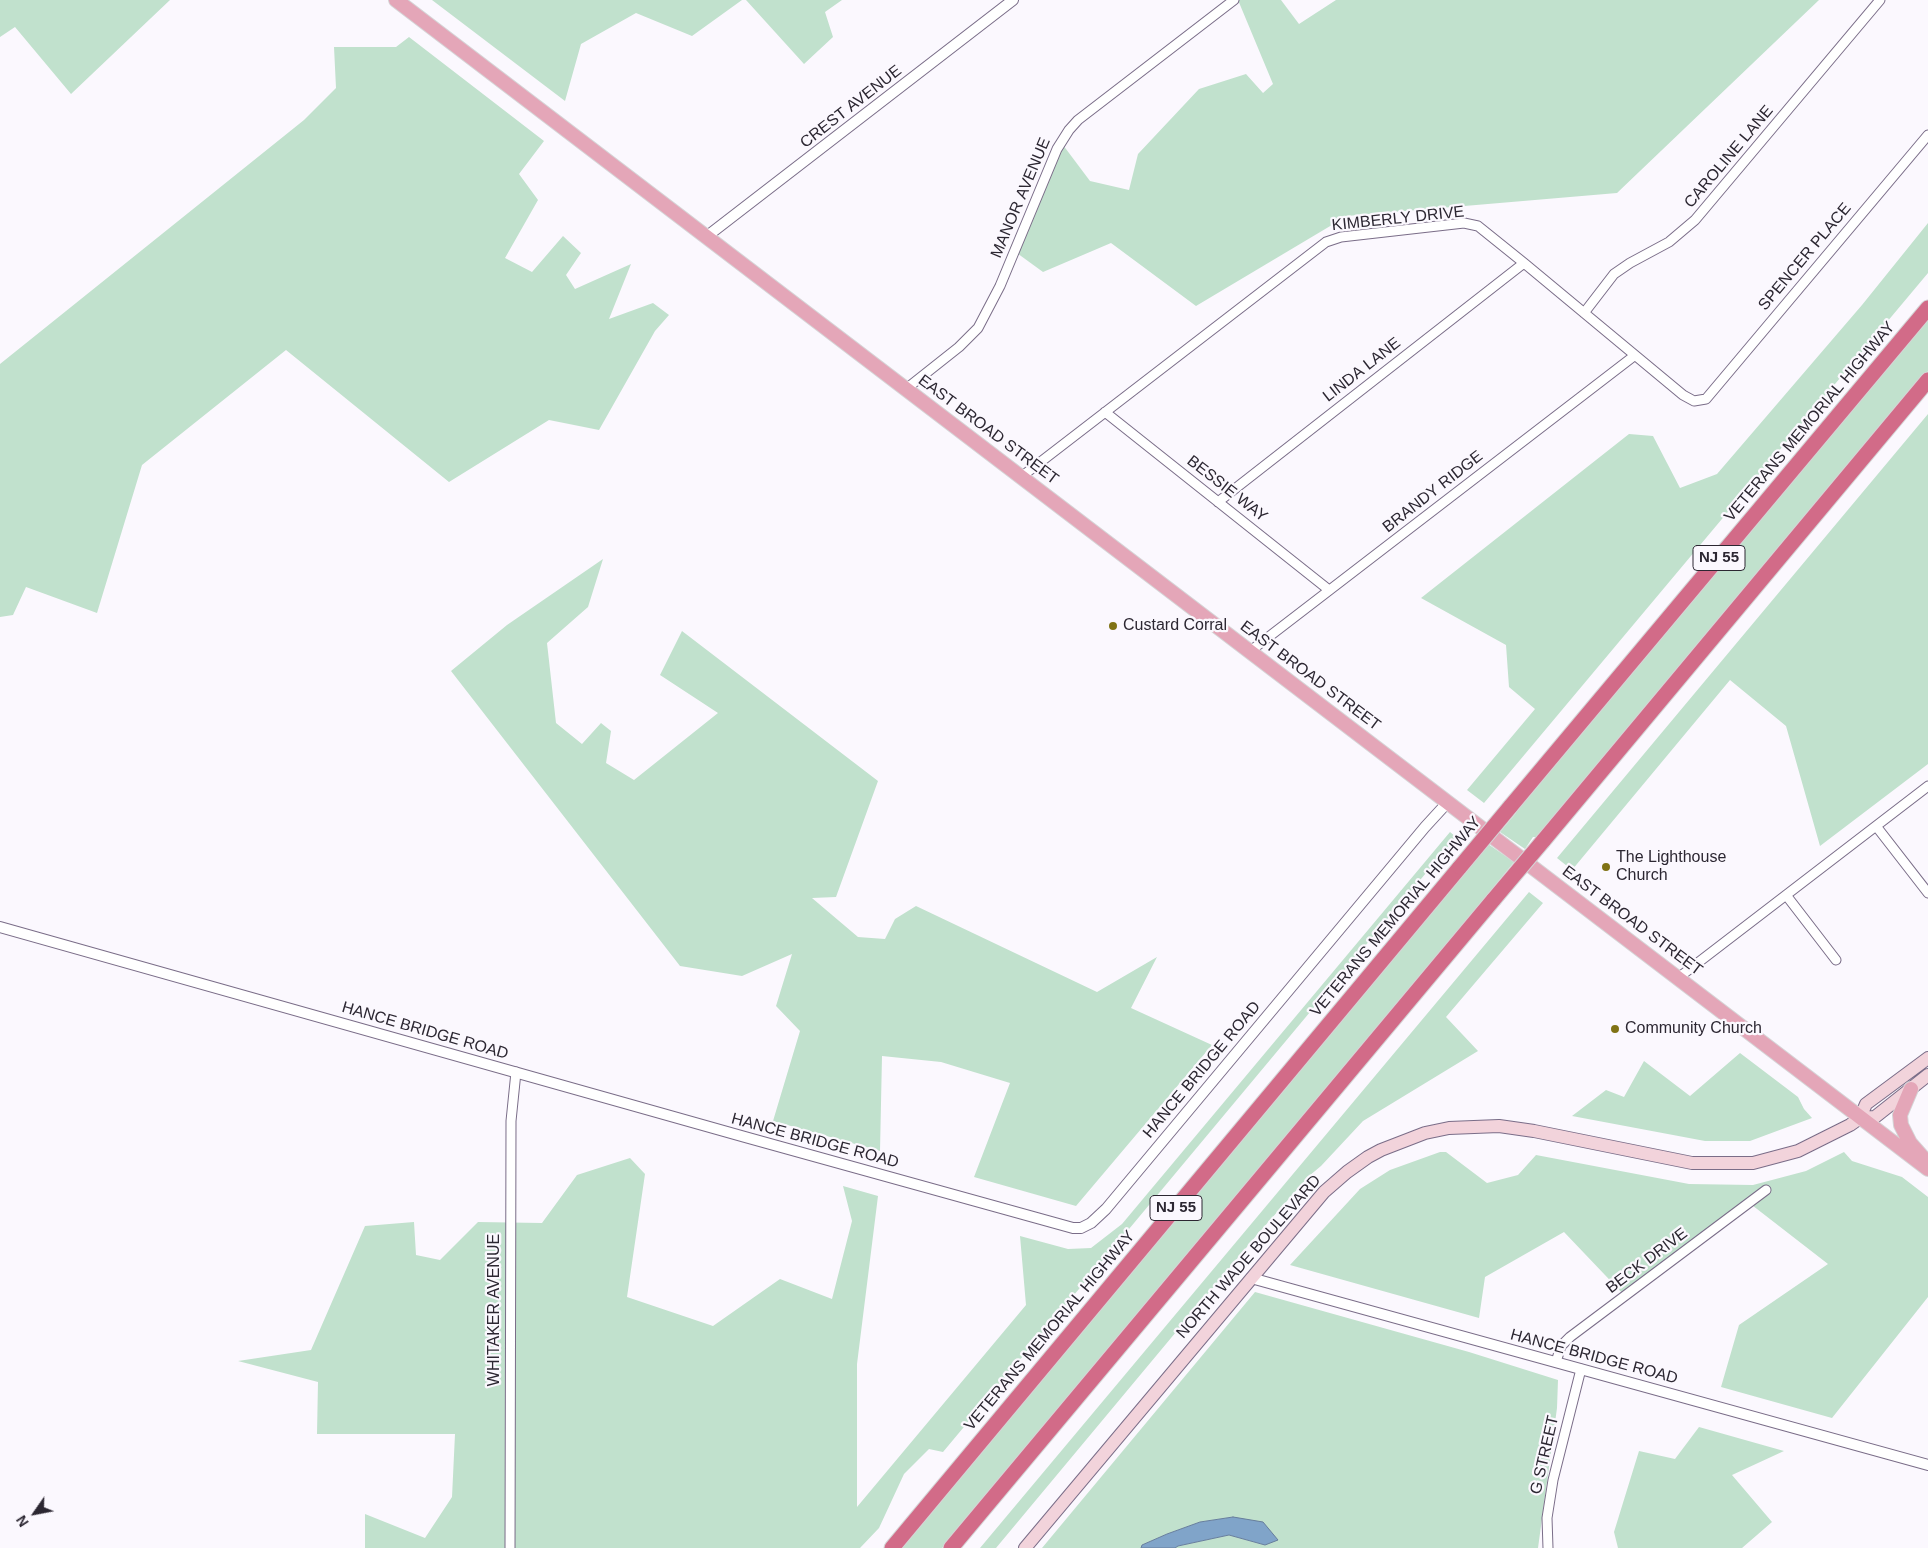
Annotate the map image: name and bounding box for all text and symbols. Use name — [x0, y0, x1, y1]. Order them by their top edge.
street label: CREST AVENUE — [797, 61, 905, 153]
street label: CAROLINE LANE — [1680, 102, 1778, 212]
street label: MANOR AVENUE — [987, 135, 1055, 261]
street label: SPENCER PLACE — [1754, 199, 1856, 315]
street label: KIMBERLY DRIVE — [1331, 202, 1465, 236]
street label: VETERANS MEMORIAL HIGHWAY — [1721, 318, 1899, 526]
street label: LINDA LANE — [1319, 334, 1405, 406]
street label: EAST BROAD STREET — [914, 371, 1062, 489]
street label: BRANDY RIDGE — [1379, 447, 1487, 537]
street label: BESSIE WAY — [1183, 452, 1271, 526]
road number: NJ 55 — [1693, 546, 1745, 570]
place label: Custard Corral — [1123, 616, 1227, 636]
street label: EAST BROAD STREET — [1236, 617, 1384, 735]
marker: Custard Corral — [1107, 620, 1119, 632]
street label: VETERANS MEMORIAL HIGHWAY — [1307, 813, 1485, 1021]
place label: The Lighthouse Church — [1616, 848, 1726, 886]
marker: The Lighthouse Church — [1600, 861, 1612, 873]
street label: EAST BROAD STREET — [1558, 862, 1706, 980]
street label: HANCE BRIDGE ROAD — [339, 998, 511, 1064]
street label: HANCE BRIDGE ROAD — [1139, 998, 1265, 1142]
place label: Community Church — [1625, 1019, 1762, 1039]
marker: Community Church — [1609, 1023, 1621, 1035]
street label: HANCE BRIDGE ROAD — [729, 1109, 901, 1173]
street label: NORTH WADE BOULEVARD — [1173, 1171, 1325, 1343]
road number: NJ 55 — [1150, 1196, 1202, 1220]
street label: BECK DRIVE — [1603, 1224, 1691, 1298]
street label: VETERANS MEMORIAL HIGHWAY — [961, 1227, 1139, 1435]
street label: WHITAKER AVENUE — [485, 1234, 505, 1386]
street label: HANCE BRIDGE ROAD — [1508, 1325, 1680, 1389]
street label: G STREET — [1527, 1414, 1563, 1496]
north arrow — [10, 1488, 60, 1538]
text: N — [13, 1513, 32, 1530]

